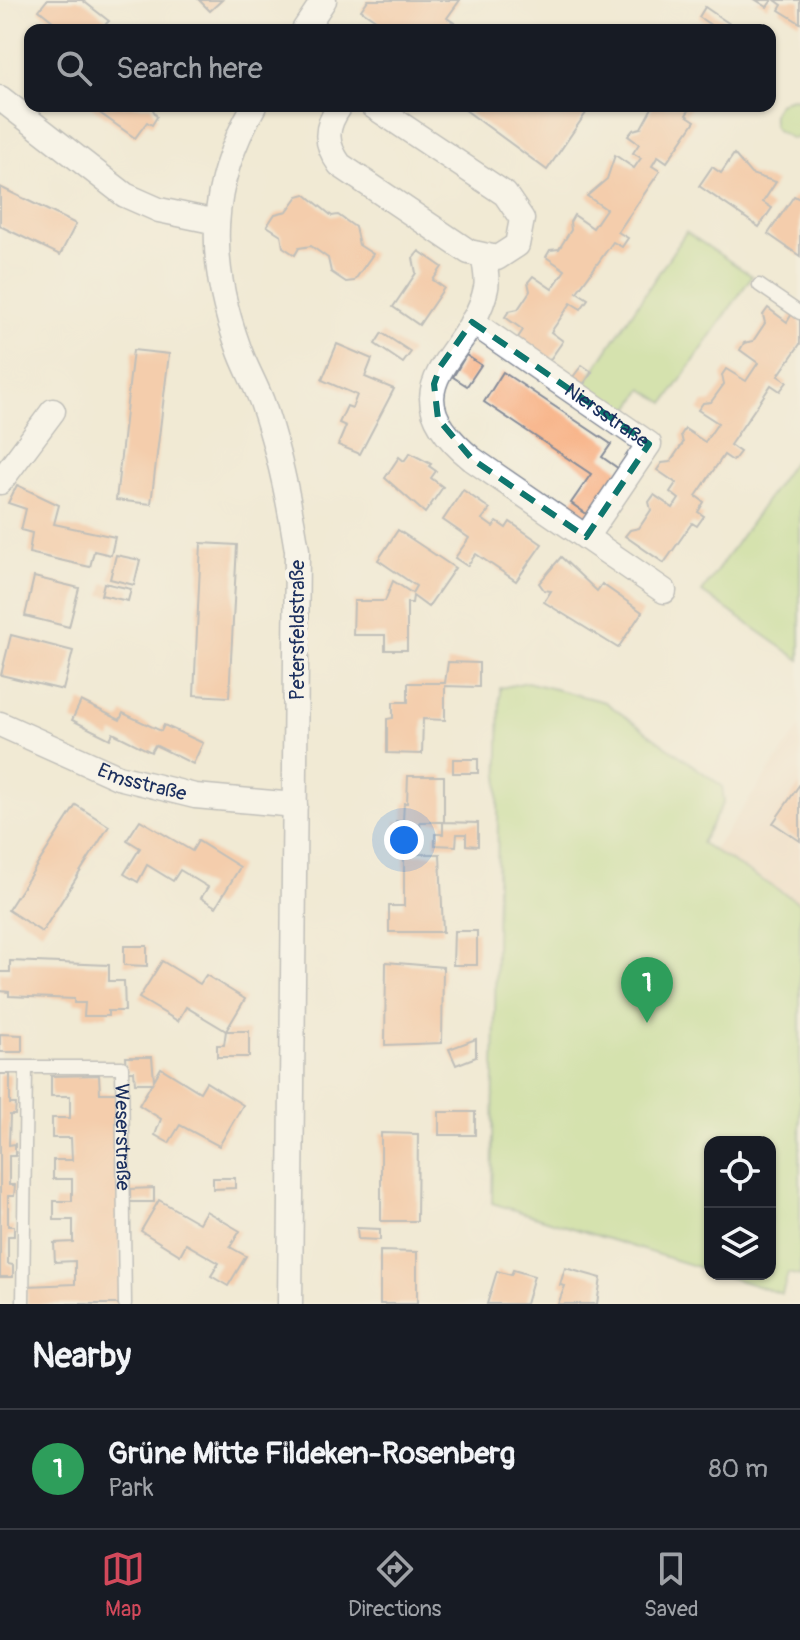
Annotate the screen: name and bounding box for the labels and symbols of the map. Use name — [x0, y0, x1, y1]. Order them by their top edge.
street label: Niersstraße — [560, 377, 654, 453]
street label: Petersfeldstraße — [285, 560, 310, 700]
street label: Emsstraße — [94, 757, 189, 806]
your location — [384, 820, 424, 860]
pin: 1 — [621, 957, 673, 1023]
street label: Weserstraße — [110, 1083, 136, 1191]

